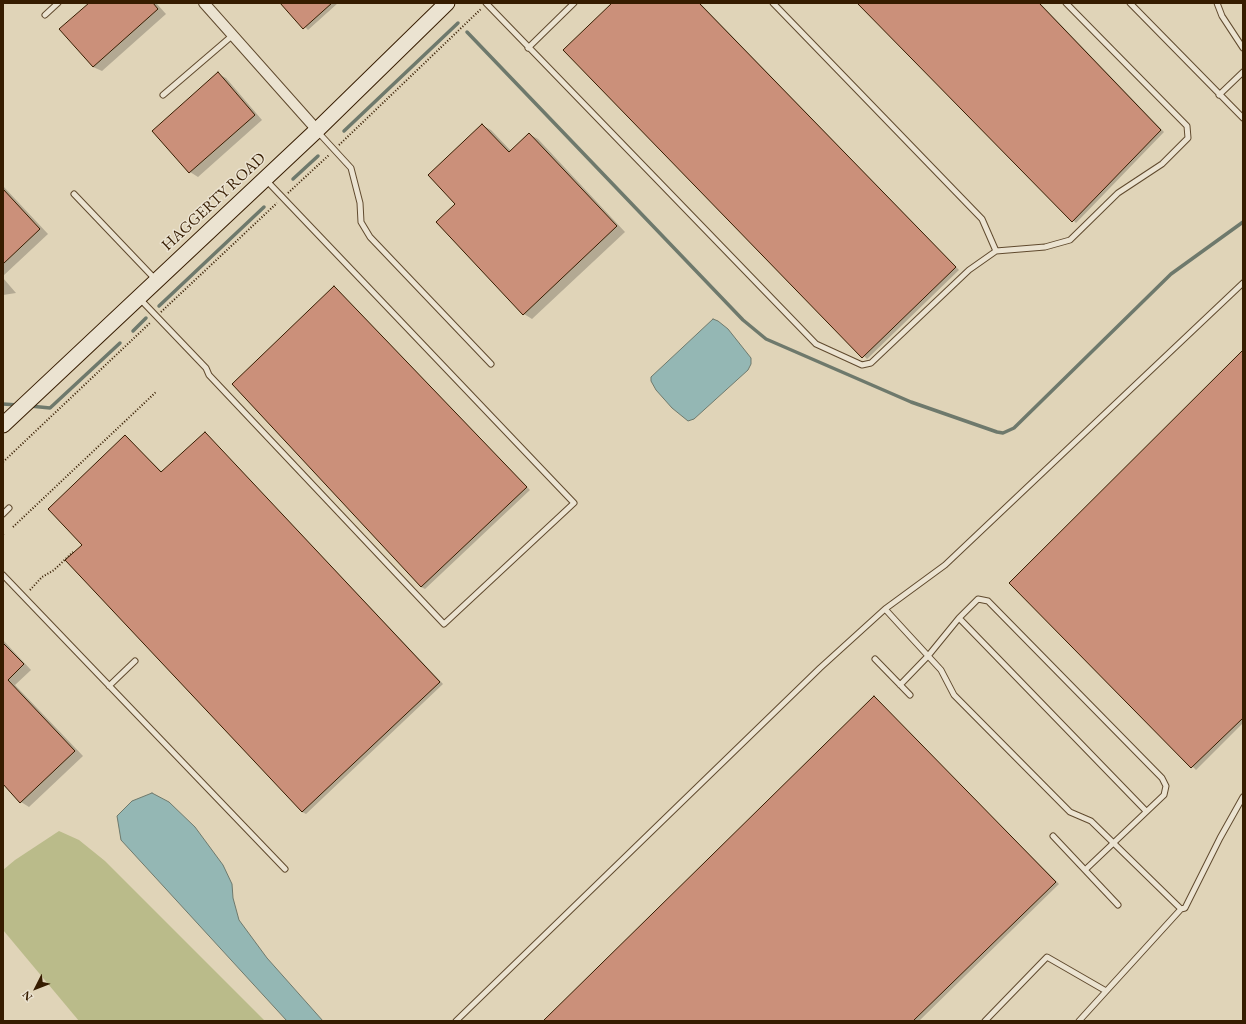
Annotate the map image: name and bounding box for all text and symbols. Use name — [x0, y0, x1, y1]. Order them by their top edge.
street label: HAGGERTY ROAD — [158, 149, 270, 255]
north arrow — [16, 968, 56, 1008]
text: N — [19, 988, 35, 1004]

